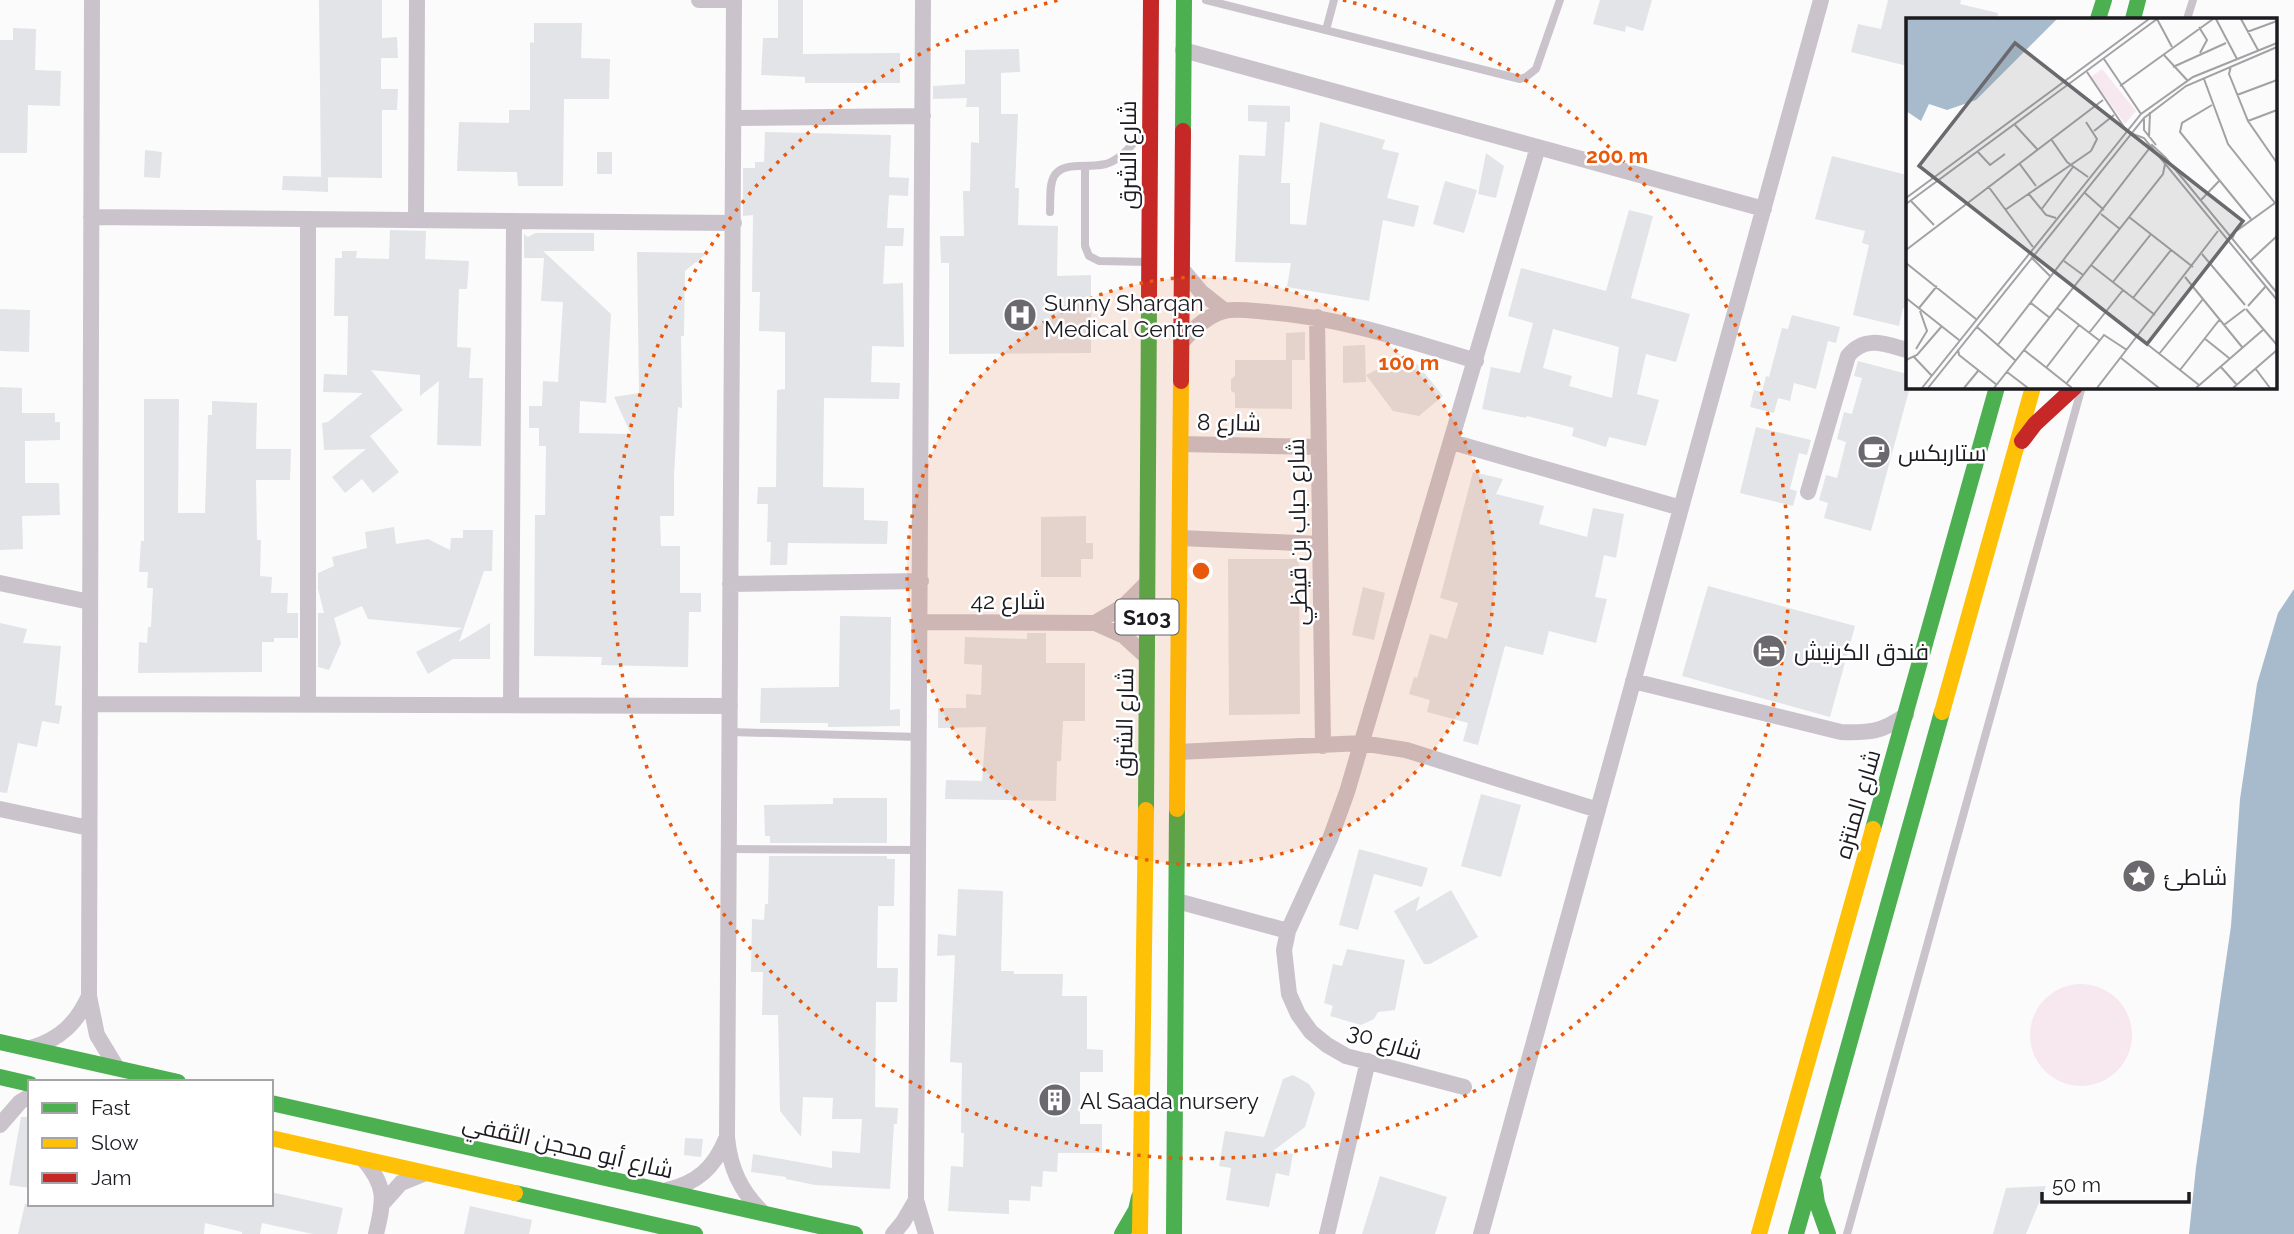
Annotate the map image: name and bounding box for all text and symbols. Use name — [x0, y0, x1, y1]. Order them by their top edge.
inset map — [1906, 18, 2276, 388]
street label: شارع الشرق — [1114, 100, 1144, 210]
text: 200 m — [1586, 143, 1648, 168]
place label: Sunny Sharqan Medical Centre — [1044, 289, 1205, 342]
hospital icon: Sunny Sharqan Medical Centre — [1001, 296, 1039, 334]
text: 100 m — [1379, 350, 1439, 375]
street label: شارع 8 — [1197, 408, 1261, 439]
cafe icon: ستاربكس — [1855, 433, 1893, 471]
street label: شارع حباب بن قيظي — [1282, 438, 1317, 626]
place label: ستاربكس — [1898, 439, 1987, 467]
centre of rings — [1189, 559, 1213, 583]
street label: شارع 42 — [971, 587, 1045, 617]
road number: S103 — [1116, 600, 1178, 634]
hotel icon: فندق الكرنيش — [1750, 632, 1788, 670]
place label: فندق الكرنيش — [1794, 638, 1929, 666]
street label: شارع الشرق — [1110, 667, 1141, 777]
street label: شارع المنتزه — [1829, 746, 1888, 863]
place icon: شاطئ — [2120, 857, 2158, 895]
place label: شاطئ — [2164, 863, 2227, 891]
street label: شارع 30 — [1343, 1017, 1426, 1068]
legend — [28, 1080, 273, 1206]
building icon: Al Saada nursery — [1036, 1081, 1074, 1119]
place label: Al Saada nursery — [1080, 1087, 1259, 1114]
text: Fast — [91, 1095, 131, 1120]
street label: شارع أبو محجن الثقفي — [459, 1108, 676, 1188]
text: Slow — [91, 1130, 139, 1155]
scale bar — [2042, 1160, 2189, 1204]
text: Jam — [91, 1165, 132, 1190]
text: 50 m — [2052, 1172, 2101, 1197]

